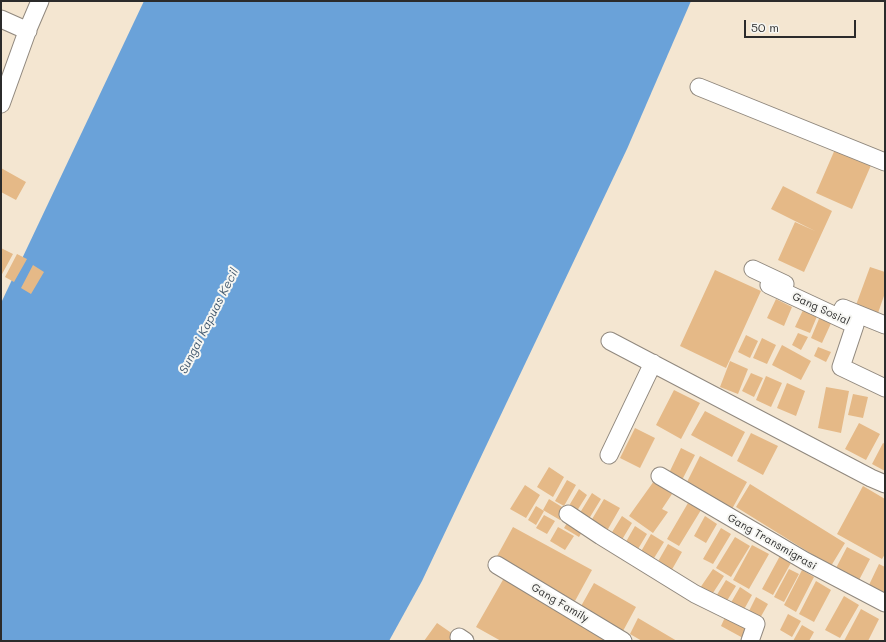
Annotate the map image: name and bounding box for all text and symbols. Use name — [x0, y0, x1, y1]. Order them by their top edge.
scale bar — [746, 12, 858, 38]
text: 50 m — [751, 19, 779, 35]
water label: Sungai Kapuas Kecil — [176, 266, 242, 376]
street label: Gang Sosial — [790, 290, 852, 328]
street label: Gang Transmigrasi — [725, 511, 819, 573]
street label: Gang Family — [529, 581, 591, 625]

